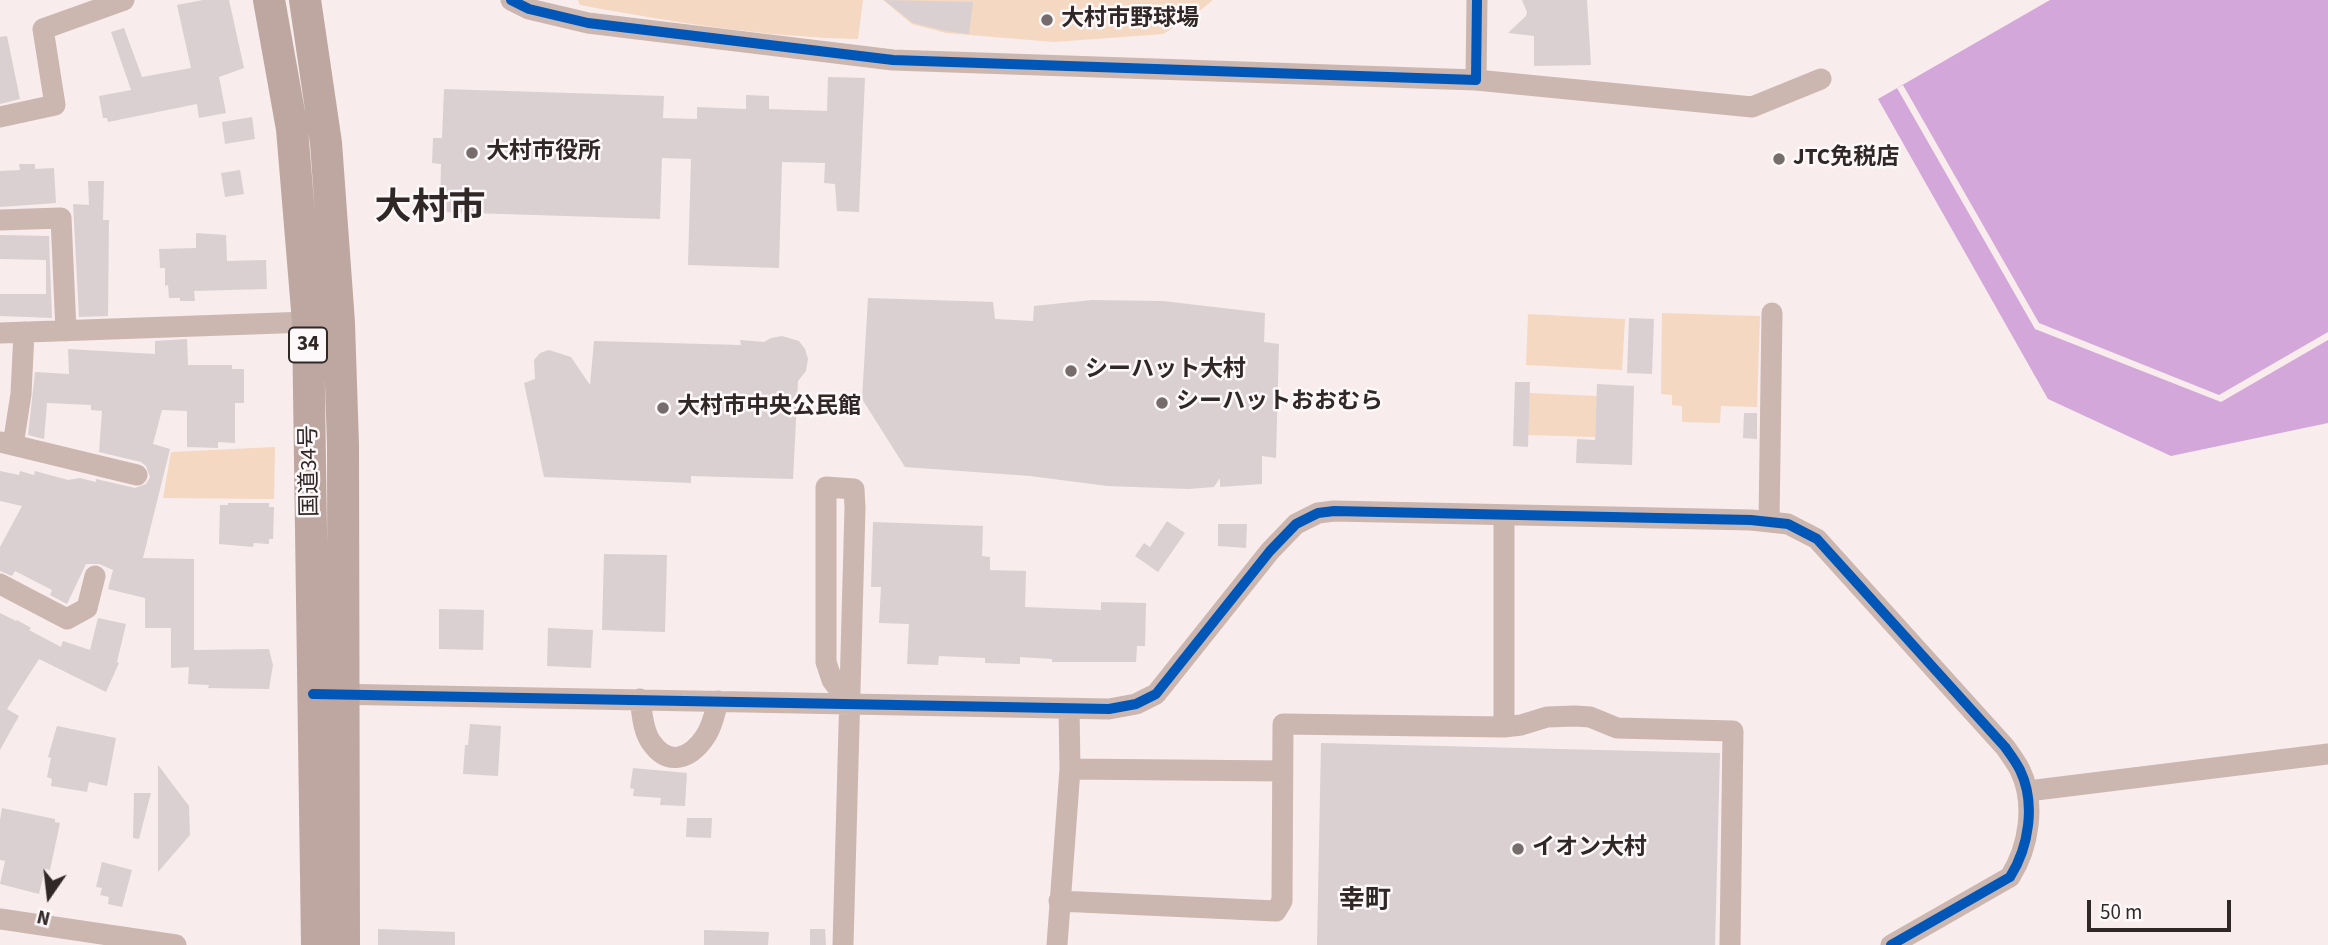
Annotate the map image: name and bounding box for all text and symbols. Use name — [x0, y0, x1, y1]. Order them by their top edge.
place label: 大村市野球場 — [1061, 6, 1199, 34]
marker: 大村市野球場 — [1039, 12, 1055, 28]
place label: 大村市役所 — [486, 139, 601, 167]
marker: 大村市役所 — [464, 145, 480, 161]
place label: JTC免税店 — [1793, 145, 1899, 173]
marker: JTC免税店 — [1771, 151, 1787, 167]
district label: 大村市 — [375, 189, 485, 233]
road number: 34 — [289, 328, 327, 362]
place label: シーハット大村 — [1085, 357, 1246, 385]
marker: シーハット大村 — [1063, 363, 1079, 379]
place label: シーハットおおむら — [1176, 389, 1383, 417]
place label: 大村市中央公民館 — [677, 394, 861, 422]
marker: シーハットおおむら — [1154, 395, 1170, 411]
marker: 大村市中央公民館 — [655, 400, 671, 416]
street label: 国道34号 — [296, 425, 326, 517]
place label: イオン大村 — [1532, 835, 1647, 863]
marker: イオン大村 — [1510, 841, 1526, 857]
north arrow — [14, 861, 84, 931]
district label: 幸町 — [1339, 886, 1391, 918]
scale bar — [2090, 886, 2234, 930]
text: 50 m — [2100, 897, 2142, 927]
text: N — [34, 902, 53, 931]

